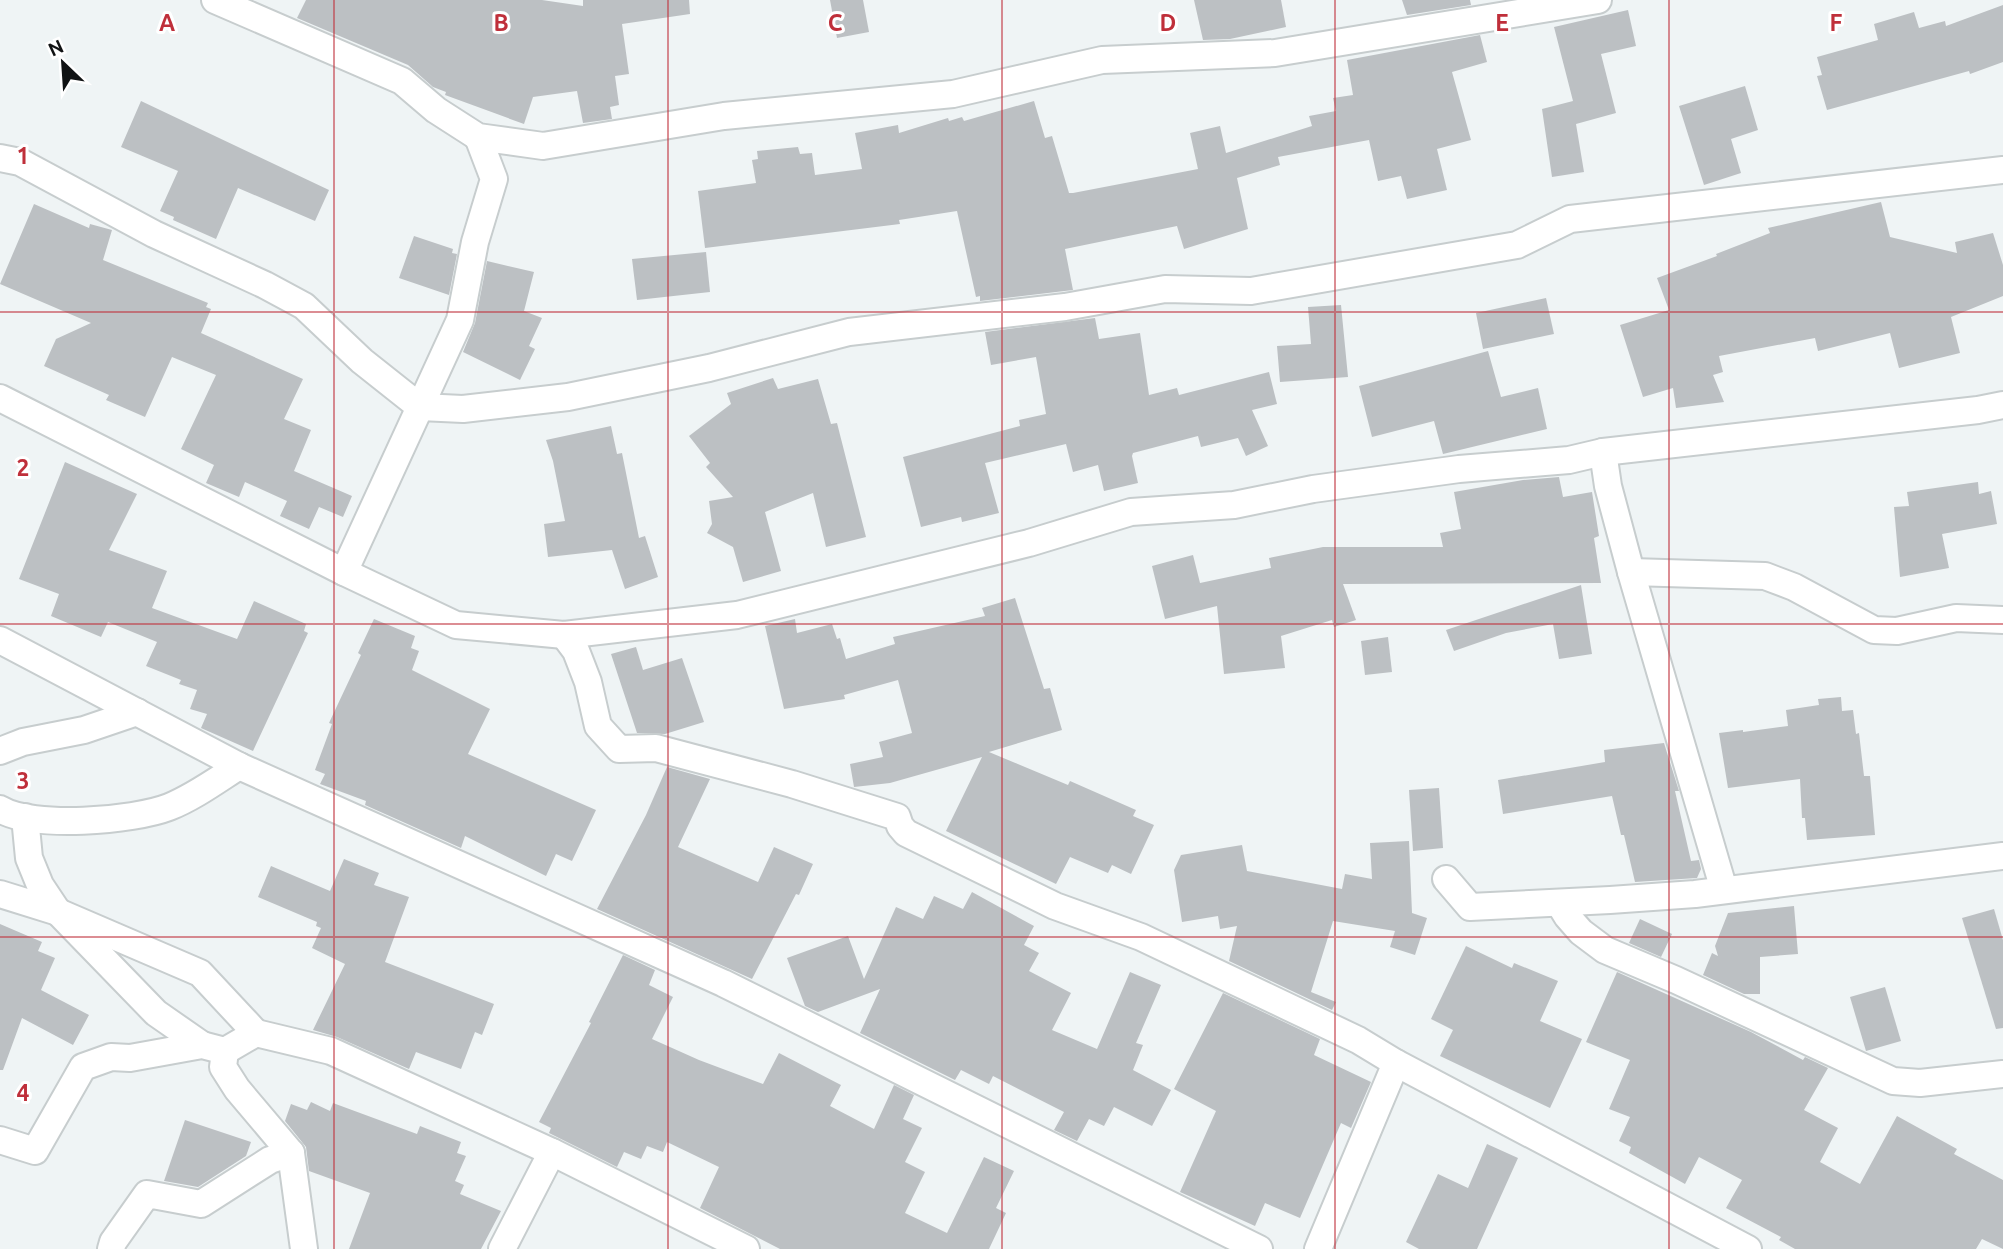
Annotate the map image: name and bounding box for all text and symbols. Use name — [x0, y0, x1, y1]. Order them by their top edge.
text: A — [159, 10, 175, 35]
text: B — [493, 10, 509, 35]
text: C — [828, 10, 843, 35]
text: D — [1160, 10, 1176, 35]
text: E — [1495, 10, 1509, 35]
text: F — [1830, 10, 1843, 35]
north arrow — [28, 28, 98, 98]
text: N — [45, 35, 67, 61]
text: 1 — [17, 143, 29, 168]
text: 2 — [17, 455, 29, 480]
text: 3 — [17, 768, 29, 793]
text: 4 — [17, 1080, 30, 1105]

